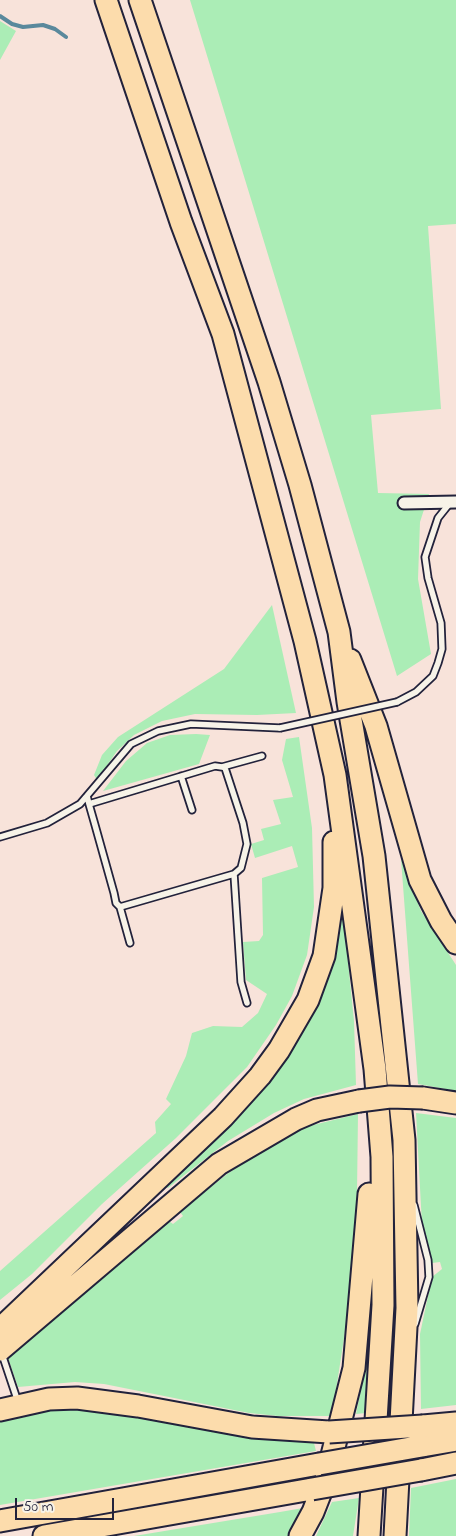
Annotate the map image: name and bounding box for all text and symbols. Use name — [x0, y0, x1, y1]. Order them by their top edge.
scale bar — [18, 1488, 116, 1520]
text: 50 m — [23, 1496, 53, 1518]

